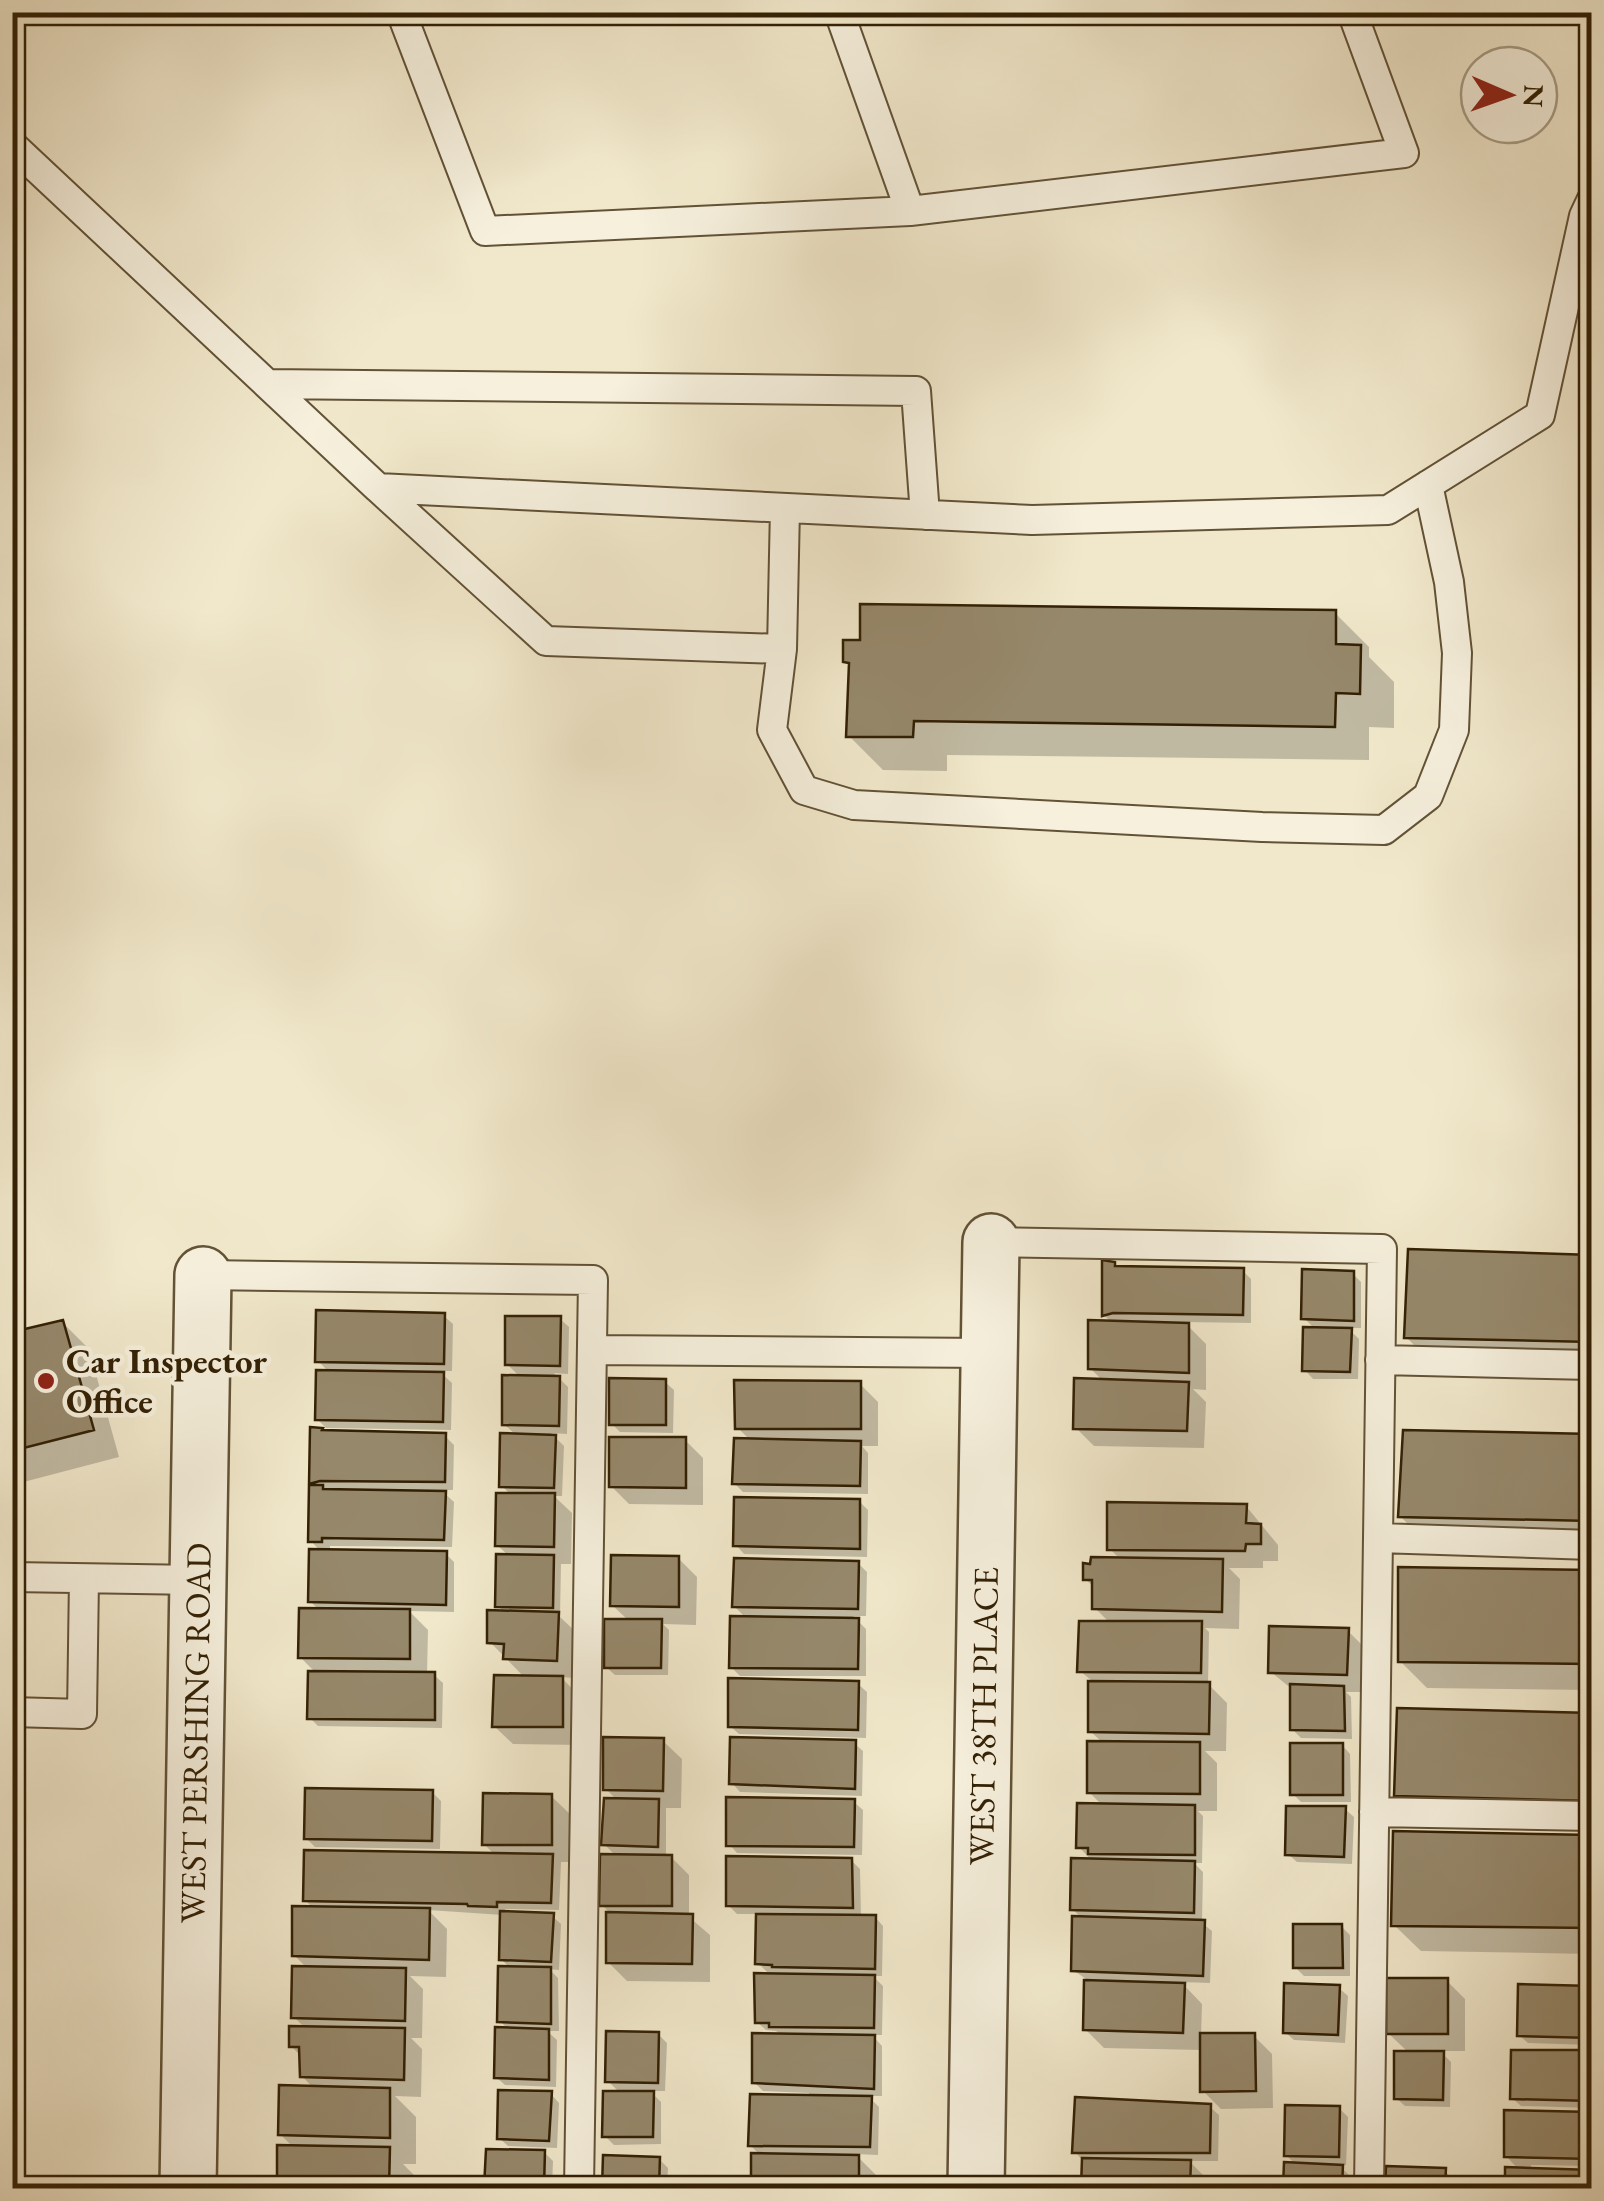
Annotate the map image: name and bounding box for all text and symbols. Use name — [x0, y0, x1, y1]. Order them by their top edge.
north arrow — [1459, 45, 1559, 145]
text: N — [1516, 84, 1552, 108]
place label: Car Inspector Office — [66, 1338, 268, 1423]
marker: Car Inspector Office — [35, 1370, 57, 1392]
street label: WEST PERSHING ROAD — [169, 1542, 221, 1924]
street label: WEST 38TH PLACE — [958, 1566, 1008, 1866]

